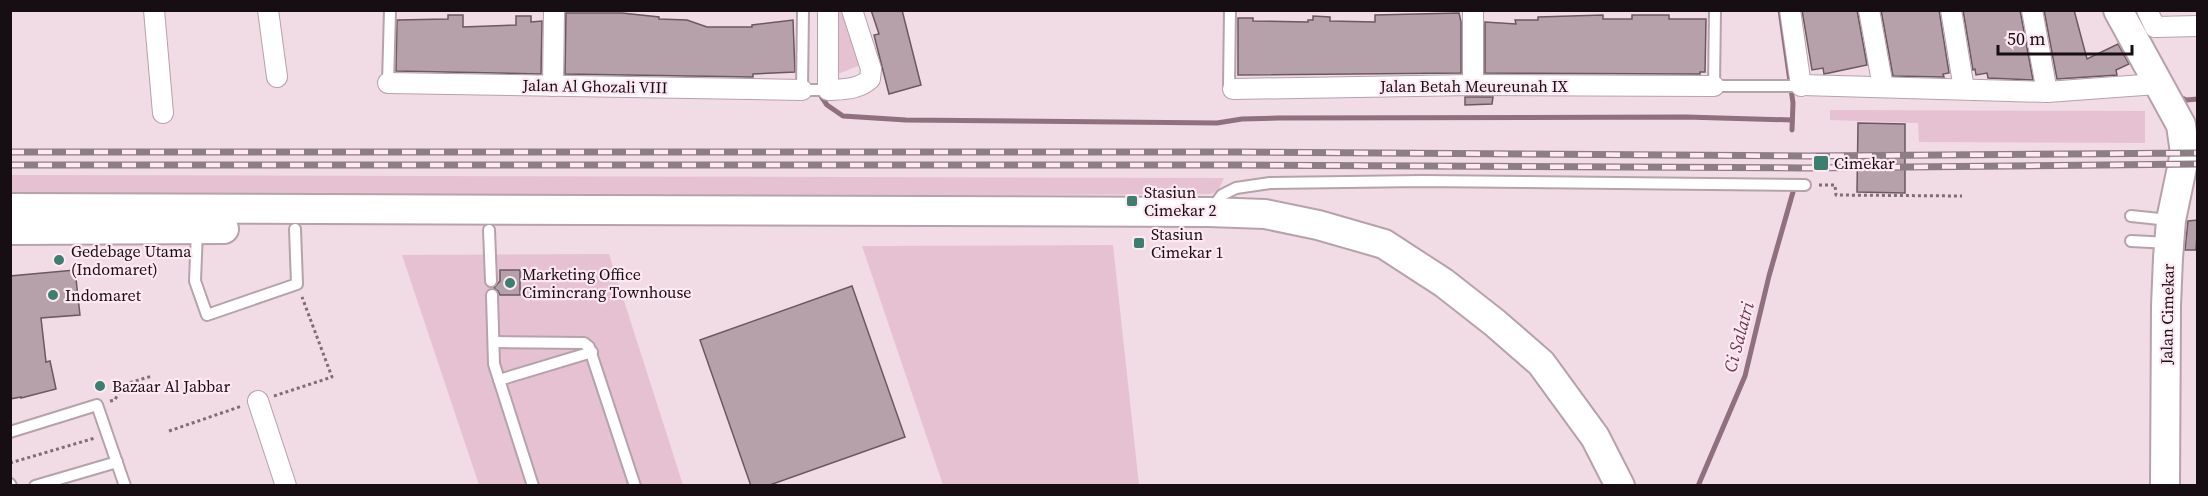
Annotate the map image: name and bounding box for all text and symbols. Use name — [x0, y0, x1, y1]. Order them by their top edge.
scale bar — [1998, 18, 2132, 56]
text: 50 m — [2007, 26, 2045, 51]
street label: Jalan Al Ghozali VIII — [521, 74, 668, 98]
street label: Jalan Betah Meureunah IX — [1379, 75, 1569, 97]
place label: Cimekar — [1834, 152, 1895, 174]
marker: Cimekar — [1812, 154, 1830, 172]
place label: Stasiun Cimekar 2 — [1144, 181, 1217, 221]
marker: Stasiun Cimekar 2 — [1125, 194, 1139, 208]
place label: Stasiun Cimekar 1 — [1151, 223, 1224, 263]
marker: Stasiun Cimekar 1 — [1132, 236, 1146, 250]
place label: Gedebage Utama (Indomaret) — [71, 240, 192, 280]
marker: Gedebage Utama (Indomaret) — [52, 253, 66, 267]
place label: Marketing Office Cimincrang Townhouse — [522, 263, 692, 303]
street label: Jalan Cimekar — [2155, 263, 2179, 366]
marker: Marketing Office Cimincrang Townhouse — [503, 276, 517, 290]
place label: Indomaret — [65, 284, 142, 306]
marker: Indomaret — [46, 288, 60, 302]
water label: Ci Salatri — [1717, 299, 1760, 375]
place label: Bazaar Al Jabbar — [112, 375, 230, 397]
marker: Bazaar Al Jabbar — [93, 379, 107, 393]

